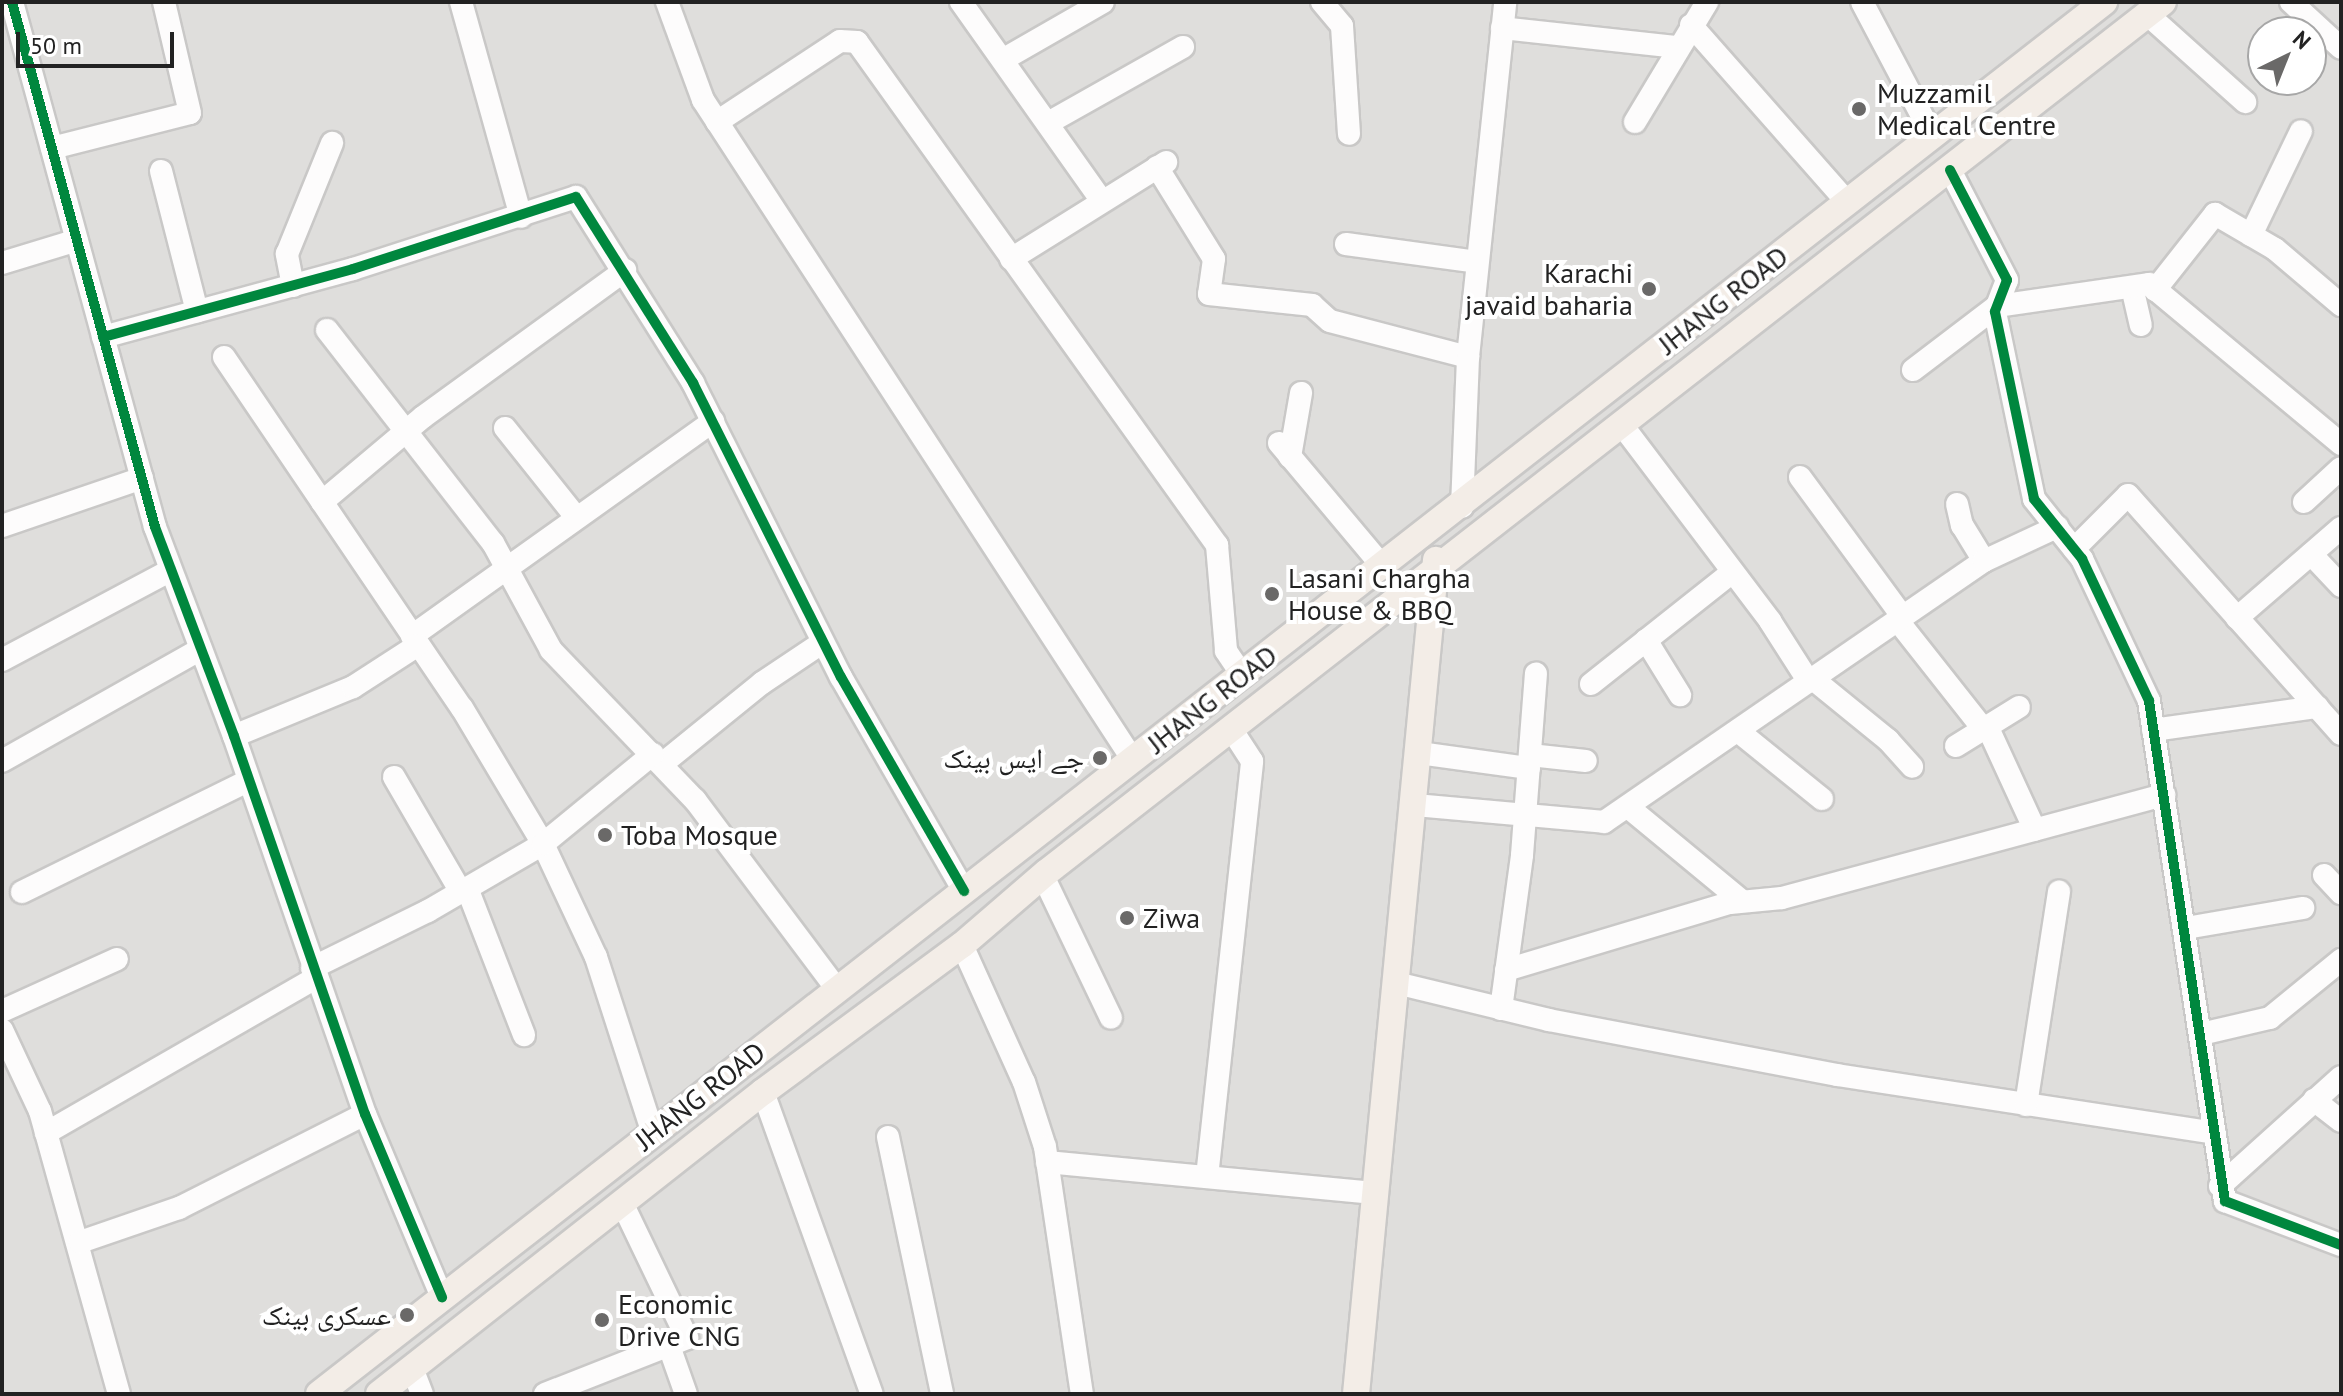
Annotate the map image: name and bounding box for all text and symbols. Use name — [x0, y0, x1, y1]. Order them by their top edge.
scale bar — [20, 16, 178, 66]
north arrow — [2247, 16, 2327, 96]
text: N — [2287, 25, 2317, 55]
text: 50 m — [30, 30, 82, 61]
place label: Muzzamil Medical Centre — [1877, 76, 2056, 142]
marker: Muzzamil Medical Centre — [1848, 98, 1870, 120]
street label: JHANG ROAD — [1651, 239, 1795, 361]
place label: Karachi javaid baharia — [1465, 256, 1633, 322]
marker: Karachi javaid baharia — [1640, 280, 1658, 298]
place label: Lasani Chargha House & BBQ — [1288, 561, 1471, 627]
marker: Lasani Chargha House & BBQ — [1263, 585, 1281, 603]
street label: JHANG ROAD — [1140, 638, 1284, 760]
place label: جے ایس بینک — [943, 741, 1084, 775]
marker: جے ایس بینک — [1091, 749, 1109, 767]
place label: Toba Mosque — [621, 818, 778, 852]
marker: Toba Mosque — [596, 826, 614, 844]
place label: Ziwa — [1143, 901, 1200, 935]
marker: Ziwa — [1118, 909, 1136, 927]
street label: JHANG ROAD — [628, 1035, 772, 1157]
place label: Economic Drive CNG — [618, 1287, 740, 1353]
place label: عسکری بینک — [262, 1298, 391, 1332]
marker: عسکری بینک — [398, 1306, 416, 1324]
marker: Economic Drive CNG — [593, 1311, 611, 1329]

